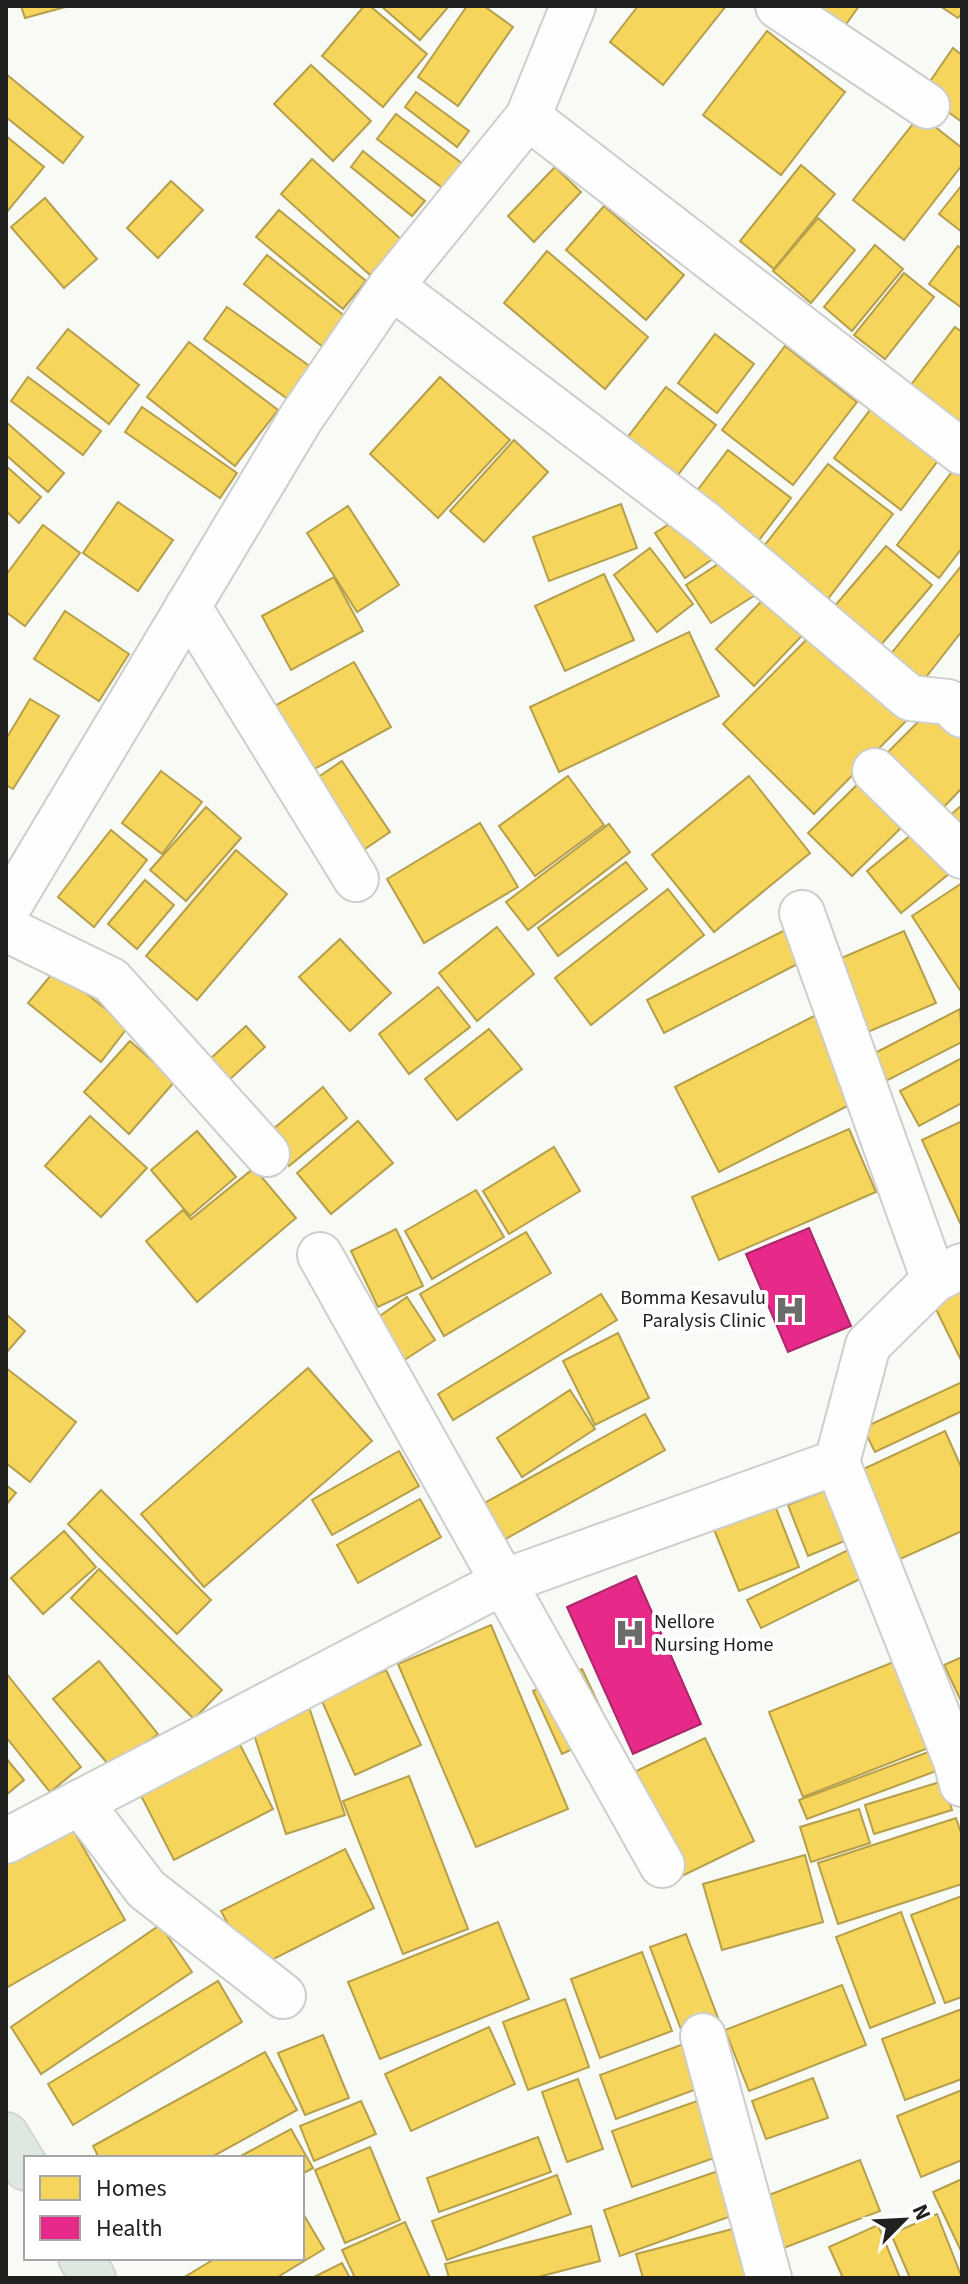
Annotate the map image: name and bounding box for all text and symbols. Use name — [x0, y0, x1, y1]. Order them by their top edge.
place label: Bomma Kesavulu Paralysis Clinic — [620, 1284, 766, 1335]
hospital icon: Bomma Kesavulu Paralysis Clinic — [773, 1293, 807, 1327]
place label: Nellore Nursing Home — [654, 1608, 773, 1659]
hospital icon: Nellore Nursing Home — [613, 1616, 647, 1650]
legend — [24, 2156, 304, 2260]
text: Homes — [96, 2171, 167, 2206]
north arrow — [864, 2180, 944, 2260]
text: N — [904, 2199, 939, 2225]
text: Health — [96, 2211, 163, 2246]

